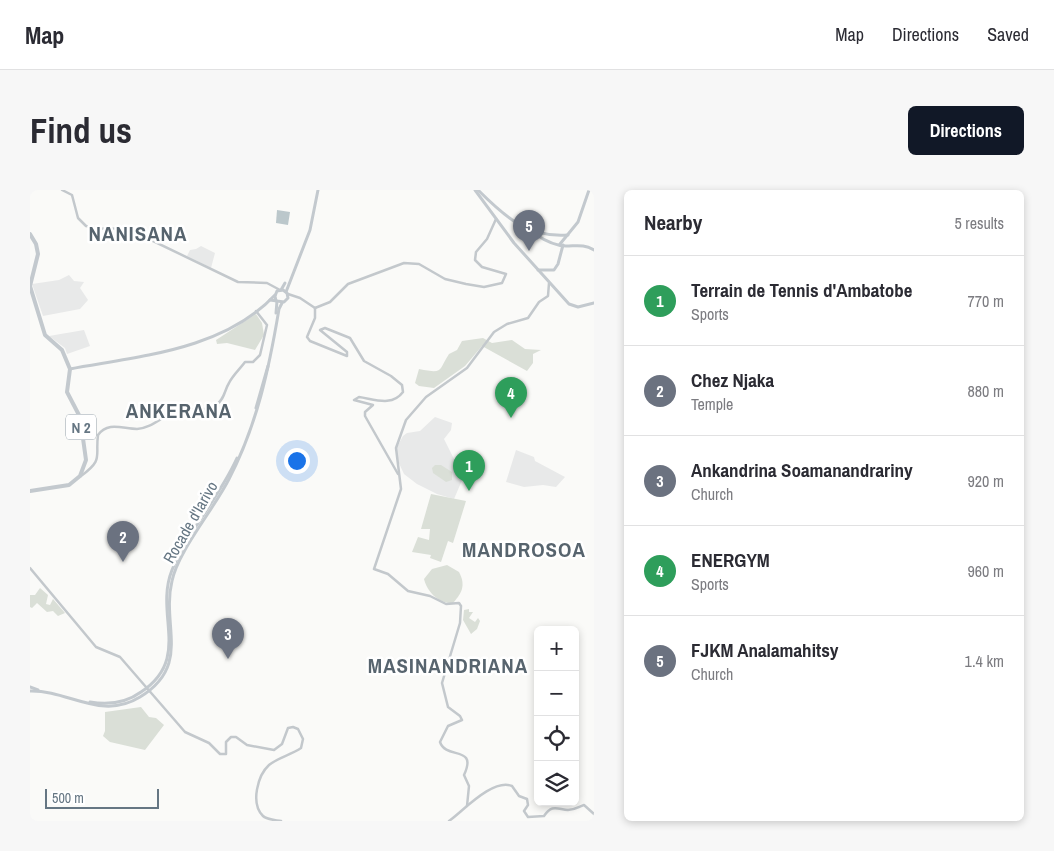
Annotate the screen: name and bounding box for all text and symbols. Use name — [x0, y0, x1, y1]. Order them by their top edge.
text: Map — [25, 19, 64, 51]
text: Map — [835, 22, 864, 47]
text: Directions — [892, 22, 959, 47]
text: Saved — [987, 22, 1029, 47]
button: Directions — [908, 106, 1024, 155]
text: Find us — [30, 107, 132, 154]
text: Nearby — [644, 208, 702, 237]
pin: 5 — [513, 210, 545, 251]
text: 5 results — [954, 212, 1004, 234]
district label: NANISANA — [89, 219, 187, 248]
text: Terrain de Tennis d'Ambatobe — [691, 277, 912, 303]
text: 1 — [656, 290, 664, 312]
text: 770 m — [968, 290, 1004, 312]
text: Sports — [691, 303, 729, 325]
text: Chez Njaka — [691, 367, 774, 393]
pin: 4 — [495, 377, 527, 418]
text: 2 — [656, 380, 664, 402]
text: 880 m — [968, 380, 1004, 402]
text: Temple — [691, 393, 733, 415]
district label: ANKERANA — [126, 396, 232, 425]
road number: N 2 — [66, 414, 96, 440]
your location — [284, 448, 310, 474]
pin: 1 — [453, 450, 485, 491]
text: Ankandrina Soamanandrariny — [691, 457, 913, 483]
text: 3 — [656, 470, 664, 492]
text: 920 m — [968, 470, 1004, 492]
street label: Rocade d'Iarivo — [158, 477, 222, 567]
text: Church — [691, 483, 733, 505]
pin: 2 — [107, 521, 139, 562]
district label: MANDROSOA — [462, 535, 586, 564]
text: ENERGYM — [691, 547, 770, 573]
text: 4 — [656, 560, 664, 582]
text: 960 m — [968, 560, 1004, 582]
text: Sports — [691, 573, 729, 595]
pin: 3 — [212, 618, 244, 659]
map controls — [534, 626, 579, 806]
button: + — [534, 626, 579, 671]
text: FJKM Analamahitsy — [691, 637, 838, 663]
text: 5 — [656, 650, 664, 672]
text: 1.4 km — [965, 650, 1004, 672]
district label: MASINANDRIANA — [368, 651, 528, 680]
text: Church — [691, 663, 733, 685]
button: − — [534, 671, 579, 716]
button: locate — [534, 716, 579, 761]
button: layers — [534, 761, 579, 806]
scale bar — [45, 786, 159, 809]
text: 500 m — [52, 789, 84, 807]

